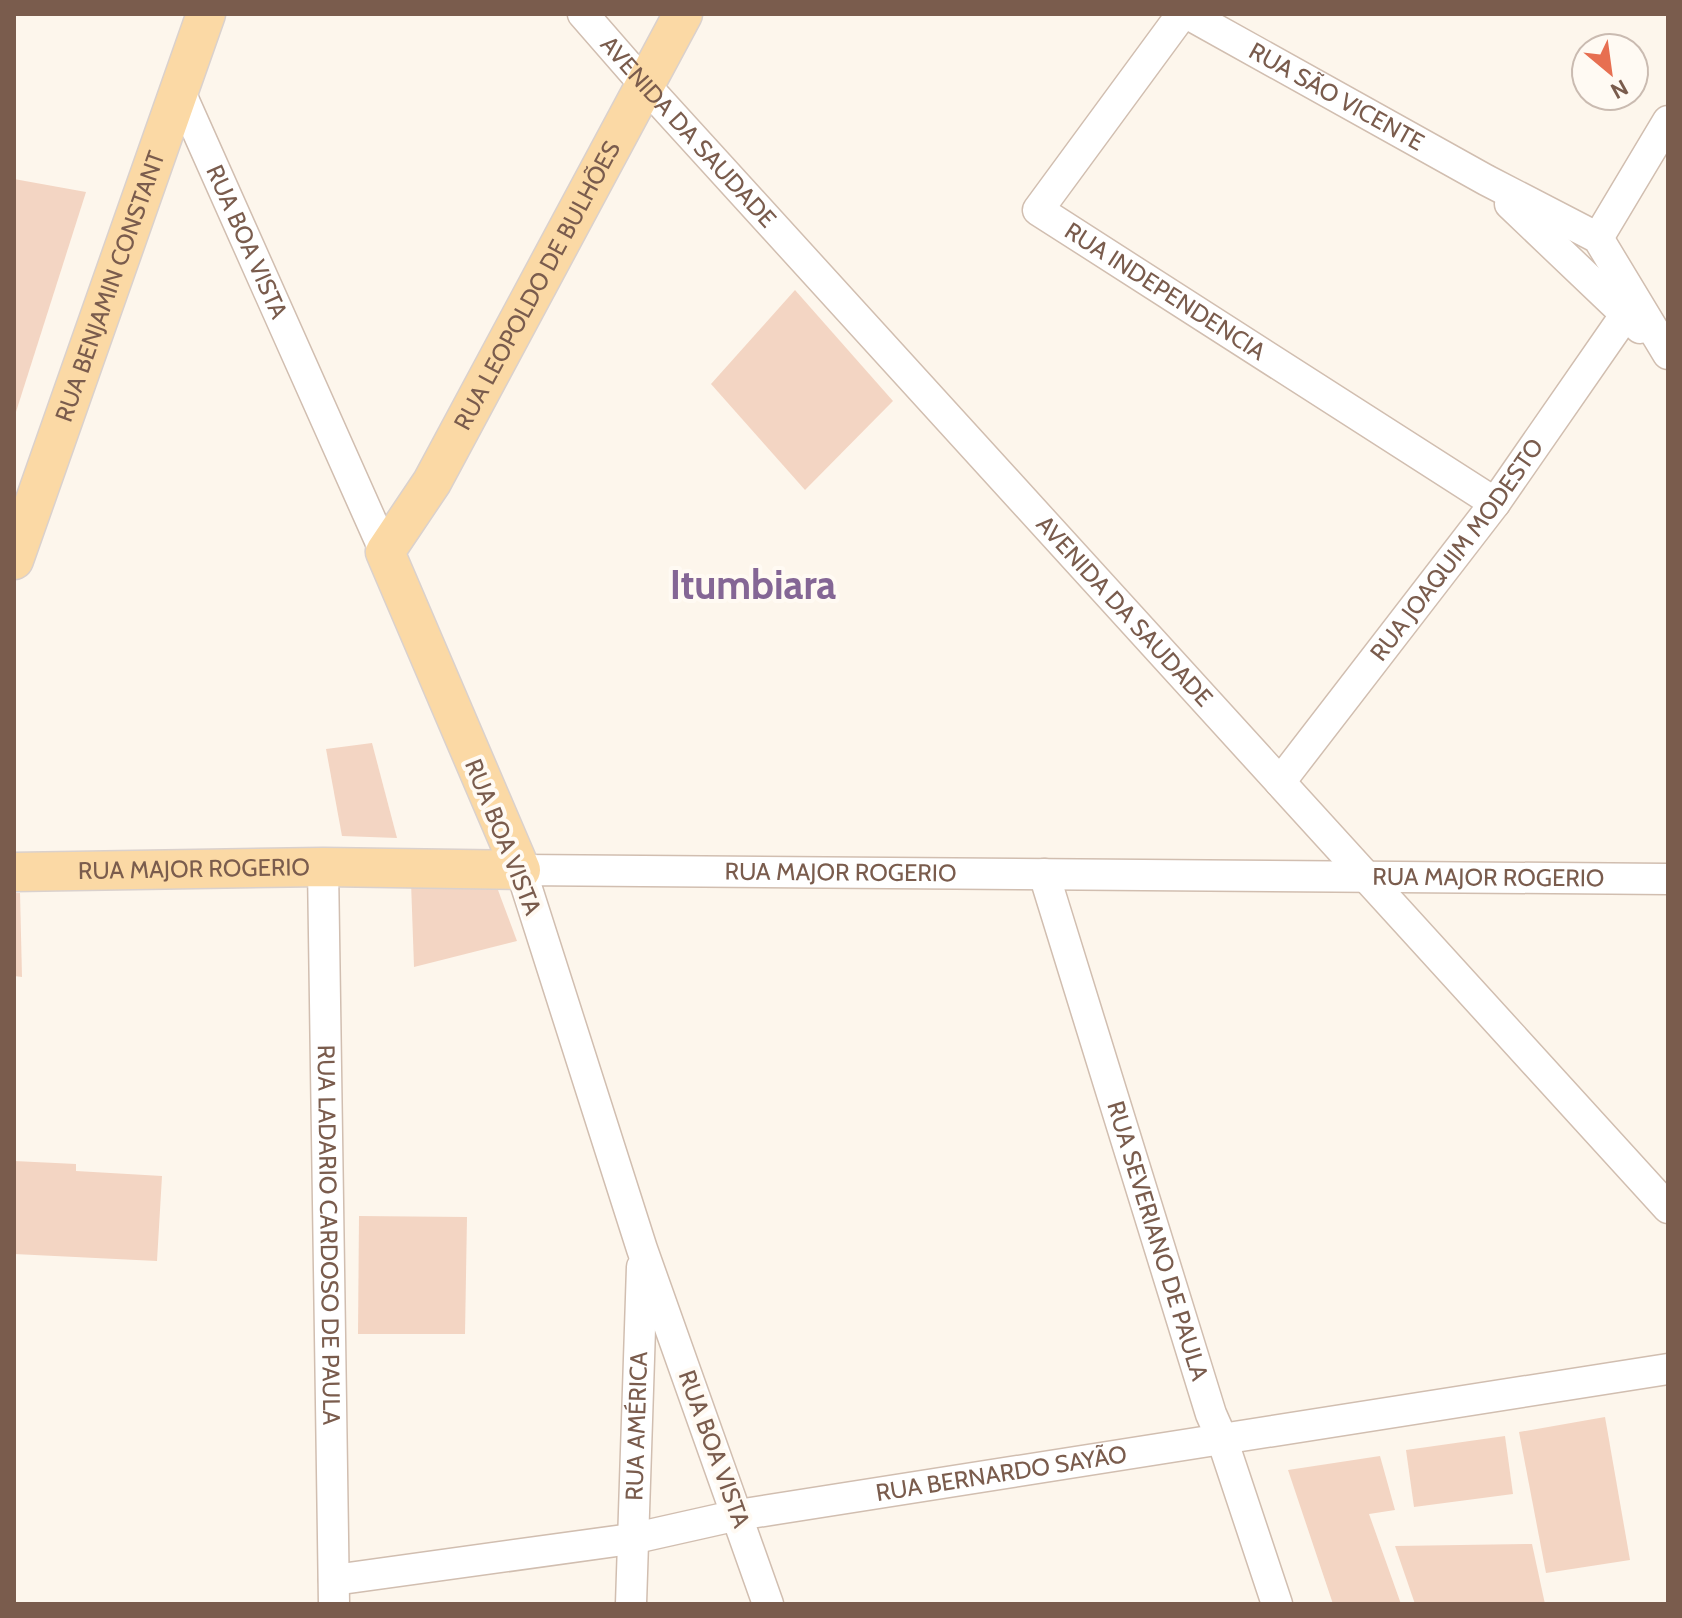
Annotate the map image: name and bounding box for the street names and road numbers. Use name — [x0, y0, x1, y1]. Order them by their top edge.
street label: AVENIDA DA SAUDADE — [595, 30, 782, 233]
street label: RUA SÃO VICENTE — [1244, 36, 1429, 157]
street label: RUA LEOPOLDO DE BULHÕES — [448, 136, 626, 435]
street label: RUA BENJAMIN CONSTANT — [49, 147, 171, 425]
street label: RUA BOA VISTA — [200, 160, 294, 323]
street label: RUA INDEPENDENCIA — [1059, 216, 1271, 366]
street label: RUA JOAQUIM MODESTO — [1364, 433, 1549, 666]
street label: AVENIDA DA SAUDADE — [1030, 509, 1219, 712]
street label: RUA BOA VISTA — [459, 755, 548, 919]
street label: RUA MAJOR ROGERIO — [78, 852, 310, 885]
street label: RUA MAJOR ROGERIO — [724, 857, 957, 887]
street label: RUA MAJOR ROGERIO — [1372, 862, 1605, 893]
street label: RUA LADARIO CARDOSO DE PAULA — [312, 1045, 346, 1426]
street label: RUA SEVERIANO DE PAULA — [1101, 1098, 1215, 1384]
street label: RUA AMÉRICA — [619, 1351, 653, 1501]
street label: RUA BOA VISTA — [673, 1366, 756, 1532]
street label: RUA BERNARDO SAYÃO — [874, 1439, 1129, 1507]

